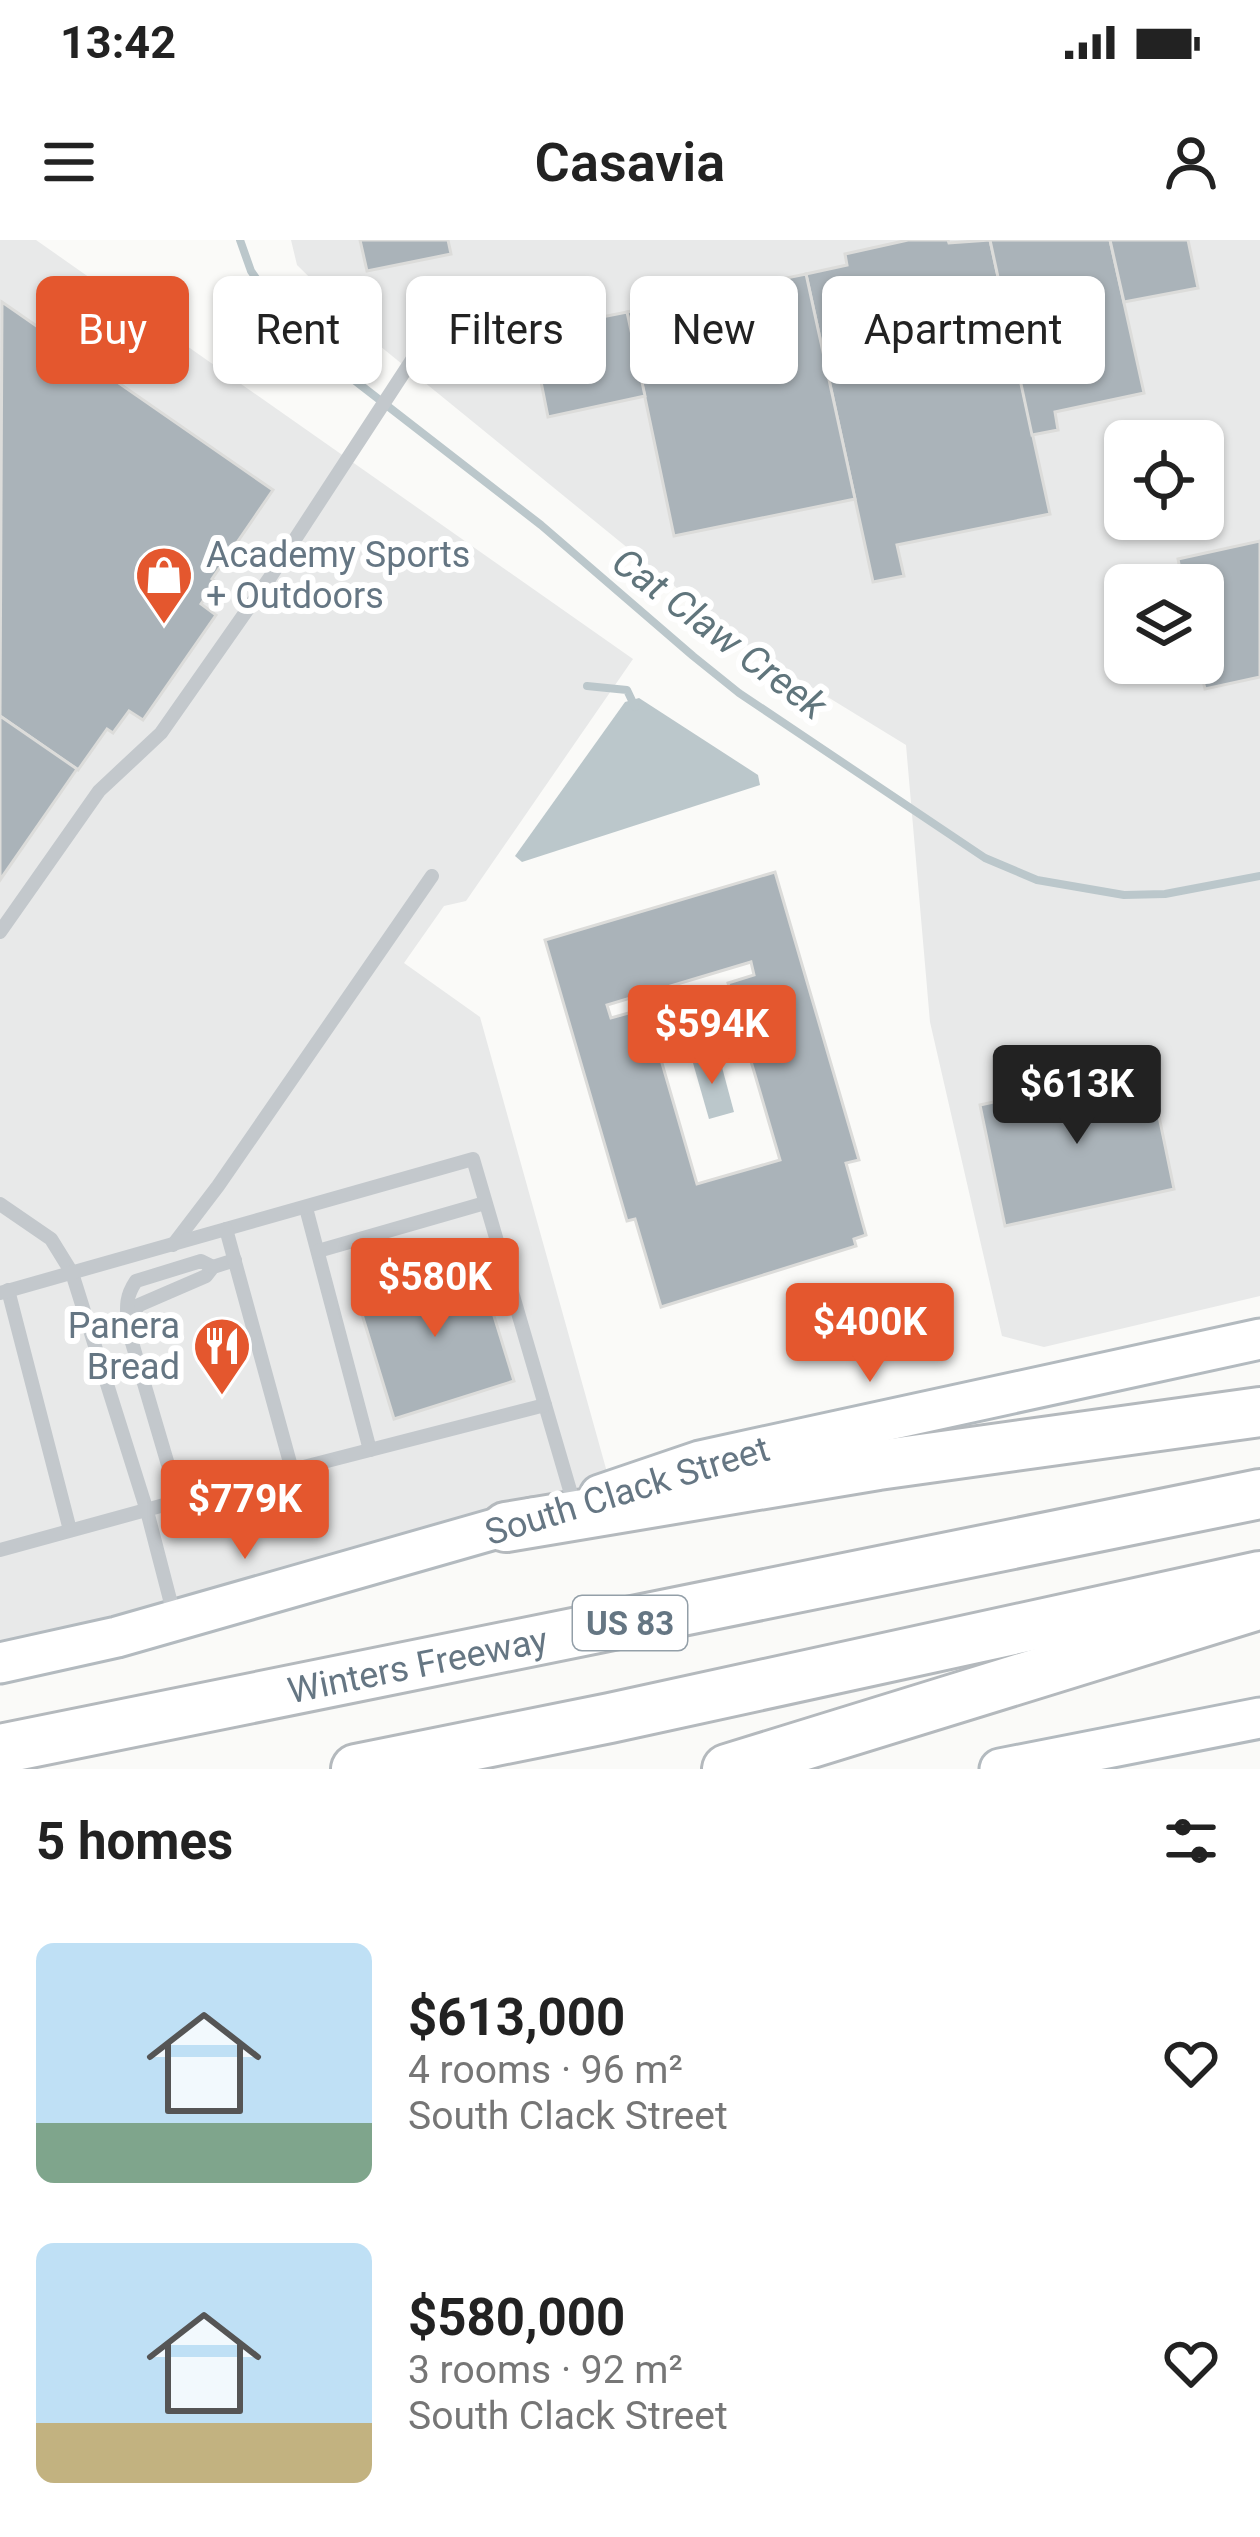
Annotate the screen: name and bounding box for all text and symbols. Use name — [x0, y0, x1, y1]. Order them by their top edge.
text: 13:42 — [60, 16, 176, 69]
icon: menu — [36, 129, 102, 195]
icon: person — [1158, 129, 1224, 195]
text: Casavia — [535, 131, 725, 194]
chip: Buy — [36, 276, 189, 384]
chip: Rent — [213, 276, 382, 384]
chip: Filters — [406, 276, 606, 384]
chip: New — [630, 276, 798, 384]
chip: Apartment — [822, 276, 1105, 384]
map controls — [1104, 420, 1224, 684]
button: locate — [1104, 420, 1224, 540]
place label: Academy Sports + Outdoors — [206, 534, 470, 617]
water label: Cat Claw Creek — [603, 538, 837, 730]
shop icon: Academy Sports + Outdoors — [133, 544, 195, 626]
button: layers — [1104, 564, 1224, 684]
pin: $594K — [628, 985, 796, 1087]
text: $594K — [655, 1001, 769, 1047]
pin: $613K — [993, 1045, 1161, 1147]
text: $613K — [1020, 1061, 1134, 1107]
pin: $580K — [351, 1238, 519, 1340]
text: $580K — [378, 1254, 492, 1300]
pin: $400K — [786, 1283, 954, 1385]
text: $400K — [813, 1299, 927, 1345]
place label: Panera Bread — [68, 1305, 180, 1388]
restaurant icon: Panera Bread — [191, 1315, 253, 1397]
street label: South Clack Street — [480, 1428, 775, 1554]
pin: $779K — [161, 1460, 329, 1562]
text: $779K — [188, 1476, 302, 1522]
road number: US 83 — [573, 1596, 687, 1650]
street label: Winters Freeway — [284, 1619, 551, 1712]
icon: filters — [1158, 1808, 1224, 1874]
text: 5 homes — [36, 1812, 233, 1871]
text: $613,000 — [408, 1988, 625, 2047]
icon: home — [132, 1991, 276, 2135]
icon: heart — [1158, 2030, 1224, 2096]
text: 4 rooms · 96 m² — [408, 2047, 683, 2093]
text: South Clack Street — [408, 2093, 728, 2139]
text: $580,000 — [408, 2288, 625, 2347]
icon: home — [132, 2291, 276, 2435]
icon: heart — [1158, 2330, 1224, 2396]
text: 3 rooms · 92 m² — [408, 2347, 683, 2393]
text: South Clack Street — [408, 2393, 728, 2439]

